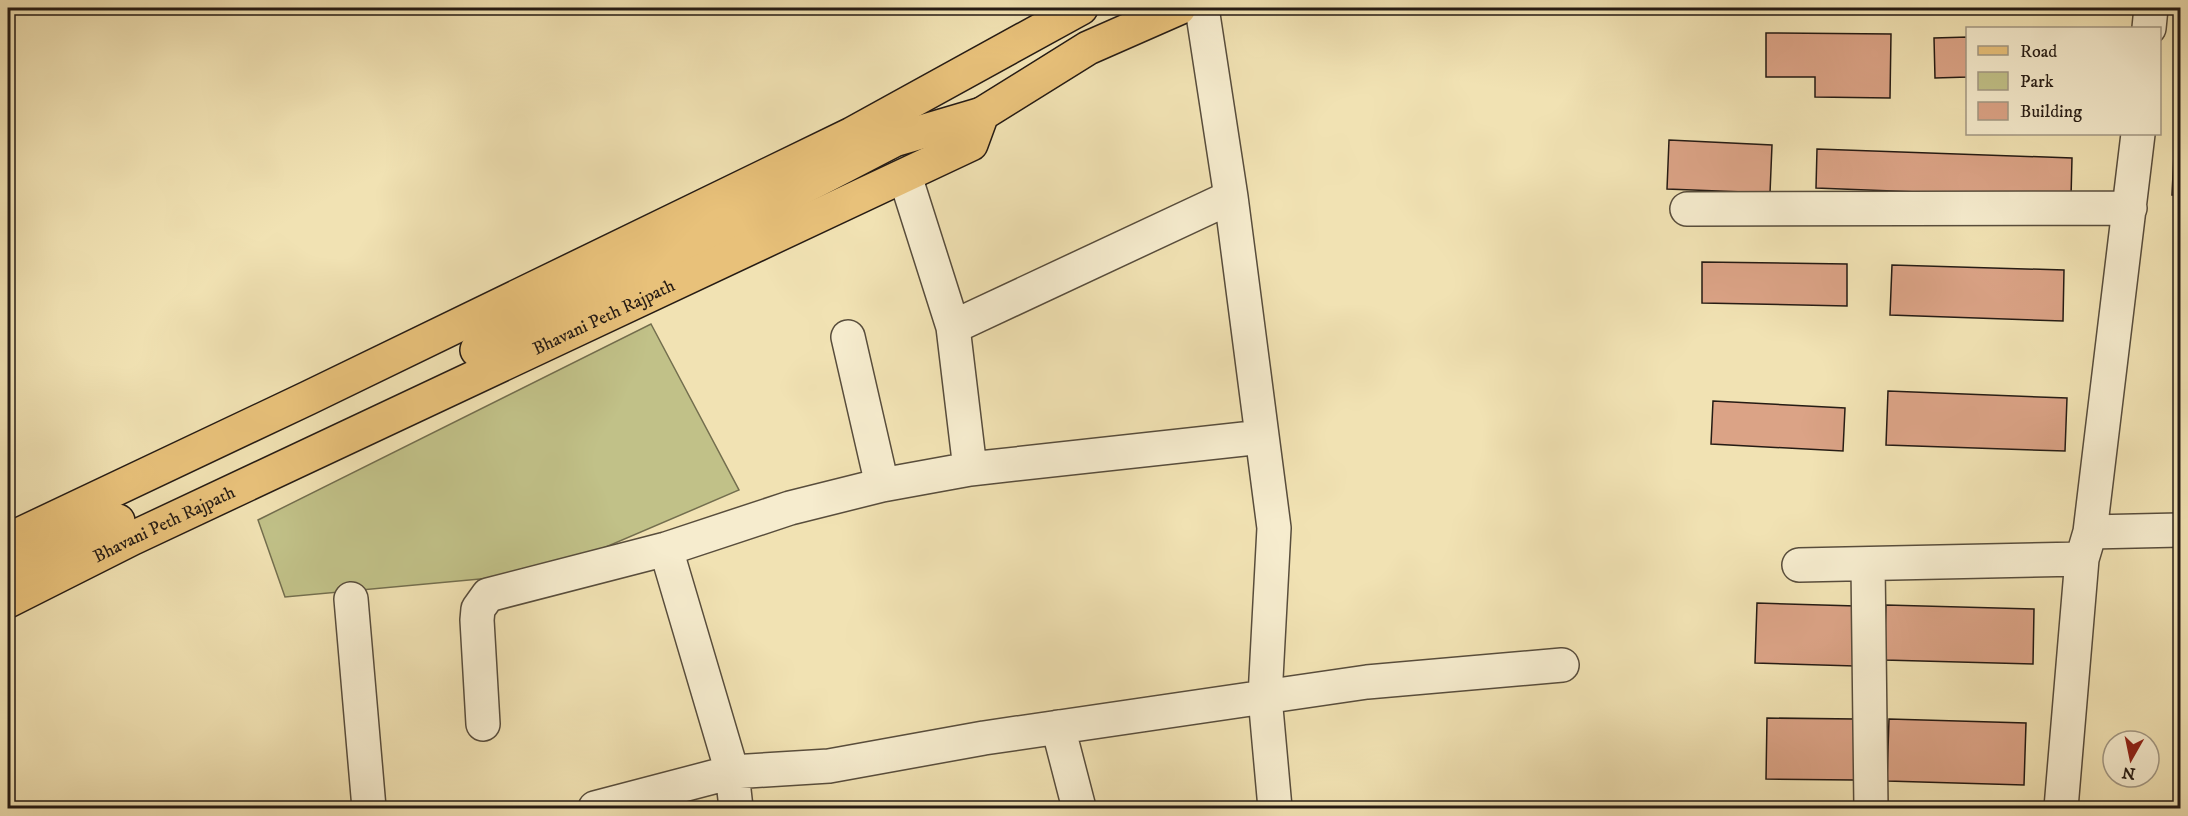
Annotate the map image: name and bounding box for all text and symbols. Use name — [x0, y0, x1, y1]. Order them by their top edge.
legend — [1966, 27, 2161, 135]
text: Road — [2020, 41, 2057, 63]
text: Park — [2020, 71, 2054, 93]
text: Building — [2020, 101, 2082, 123]
street label: Bhavani Peth Rajpath — [529, 275, 679, 360]
street label: Bhavani Peth Rajpath — [90, 481, 239, 568]
north arrow — [2101, 729, 2161, 789]
text: N — [2121, 762, 2137, 784]

